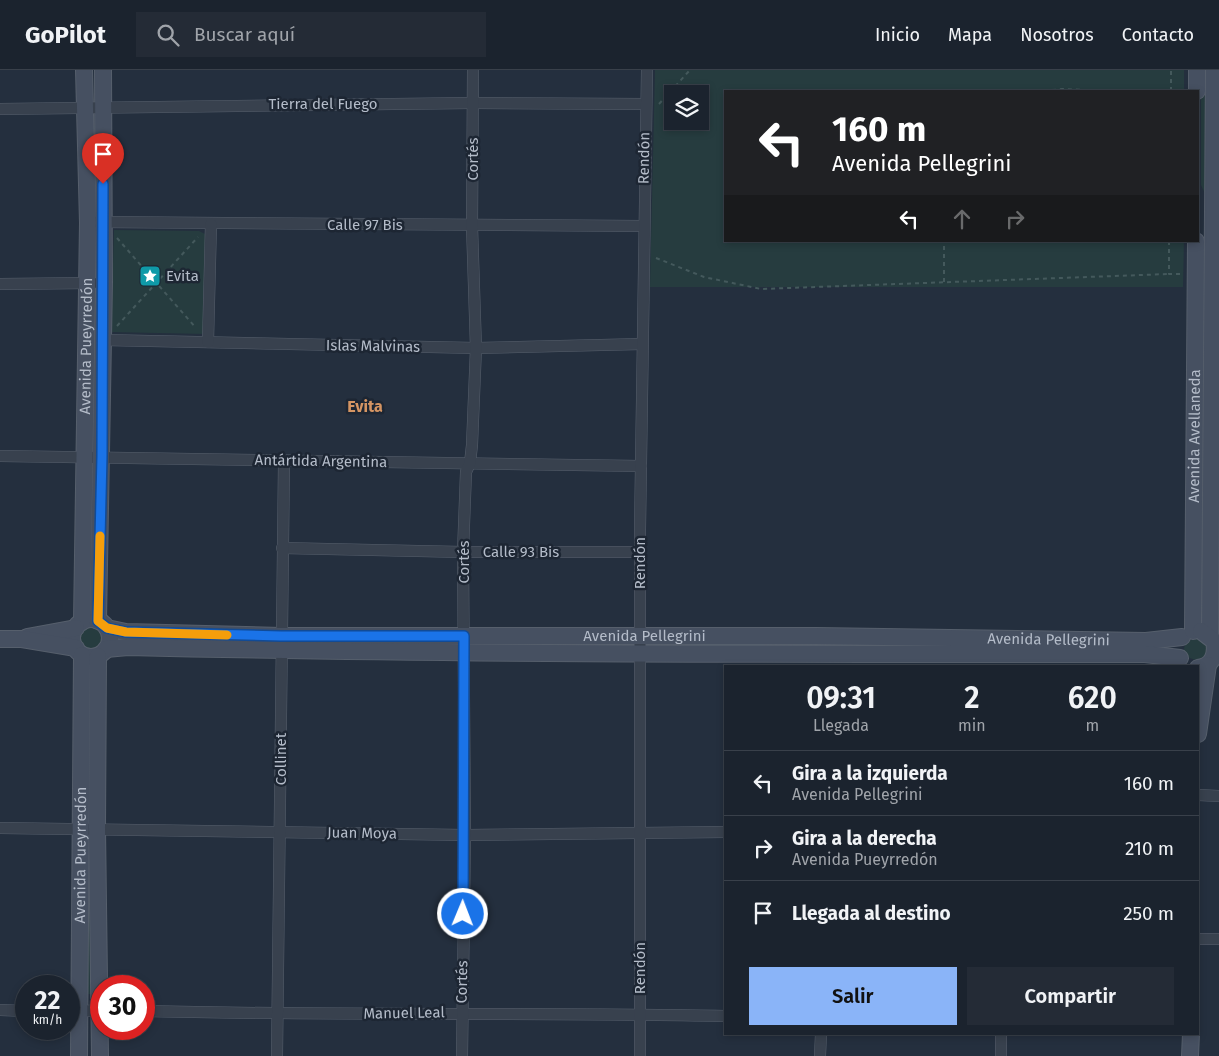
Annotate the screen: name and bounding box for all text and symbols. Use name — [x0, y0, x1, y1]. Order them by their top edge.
search box — [136, 12, 486, 57]
text: GoPilot — [25, 21, 106, 49]
icon: search — [154, 21, 182, 49]
text: Buscar aquí — [194, 23, 295, 46]
text: Inicio — [875, 24, 920, 46]
text: Mapa — [948, 24, 992, 46]
text: Nosotros — [1020, 24, 1094, 46]
text: Contacto — [1122, 24, 1194, 46]
map controls — [664, 85, 709, 130]
button: layers — [664, 85, 709, 130]
street label: Tierra del Fuego — [269, 95, 377, 113]
text: 160 m — [832, 108, 926, 150]
icon: left — [749, 110, 814, 175]
street label: Rendón — [635, 132, 653, 184]
pin — [82, 133, 124, 184]
street label: Cortés — [464, 137, 482, 181]
icon: arrive — [89, 140, 117, 168]
text: Avenida Pellegrini — [832, 150, 1012, 177]
icon: left — [895, 205, 923, 233]
icon: ahead — [948, 205, 976, 233]
icon: right — [1001, 205, 1029, 233]
street label: Calle 97 Bis — [327, 216, 403, 234]
place icon: Evita — [138, 264, 162, 288]
place label: Evita — [166, 267, 199, 285]
street label: Avenida Pueyrredón — [76, 278, 96, 415]
street label: Islas Malvinas — [326, 336, 420, 356]
street label: Avenida Avellaneda — [1185, 369, 1204, 503]
district label: Evita — [347, 397, 383, 416]
street label: Antártida Argentina — [255, 451, 387, 471]
street label: Rendón — [631, 537, 649, 589]
street label: Cortés — [455, 540, 473, 584]
street label: Calle 93 Bis — [483, 543, 559, 561]
street label: Avenida Pellegrini — [583, 627, 706, 645]
street label: Avenida Pellegrini — [987, 630, 1110, 649]
text: 09:31 — [806, 680, 876, 716]
text: 2 — [964, 680, 980, 716]
text: 620 — [1068, 680, 1117, 716]
text: Llegada — [813, 716, 869, 735]
text: min — [958, 716, 986, 735]
text: m — [1085, 716, 1099, 735]
street label: Collinet — [272, 732, 290, 785]
text: Gira a la izquierda — [792, 762, 948, 785]
icon: left — [749, 769, 777, 797]
text: 160 m — [1124, 772, 1174, 795]
text: Avenida Pellegrini — [792, 785, 923, 804]
street label: Avenida Pueyrredón — [71, 787, 90, 923]
street label: Juan Moya — [327, 823, 397, 843]
text: Gira a la derecha — [792, 827, 937, 850]
icon: right — [749, 834, 777, 862]
text: 210 m — [1125, 837, 1174, 860]
text: Avenida Pueyrredón — [792, 850, 938, 869]
position arrow — [436, 887, 488, 939]
icon: arrive — [749, 899, 777, 927]
text: Llegada al destino — [792, 902, 951, 925]
text: 250 m — [1123, 902, 1174, 925]
street label: Rendón — [631, 942, 649, 994]
street label: Cortés — [453, 960, 471, 1004]
button: Salir — [749, 967, 957, 1025]
button: Compartir — [967, 967, 1174, 1025]
speed limit sign: 30 — [90, 975, 155, 1040]
text: 22 — [35, 986, 60, 1016]
street label: Manuel Leal — [363, 1003, 445, 1023]
text: km/h — [33, 1013, 62, 1027]

